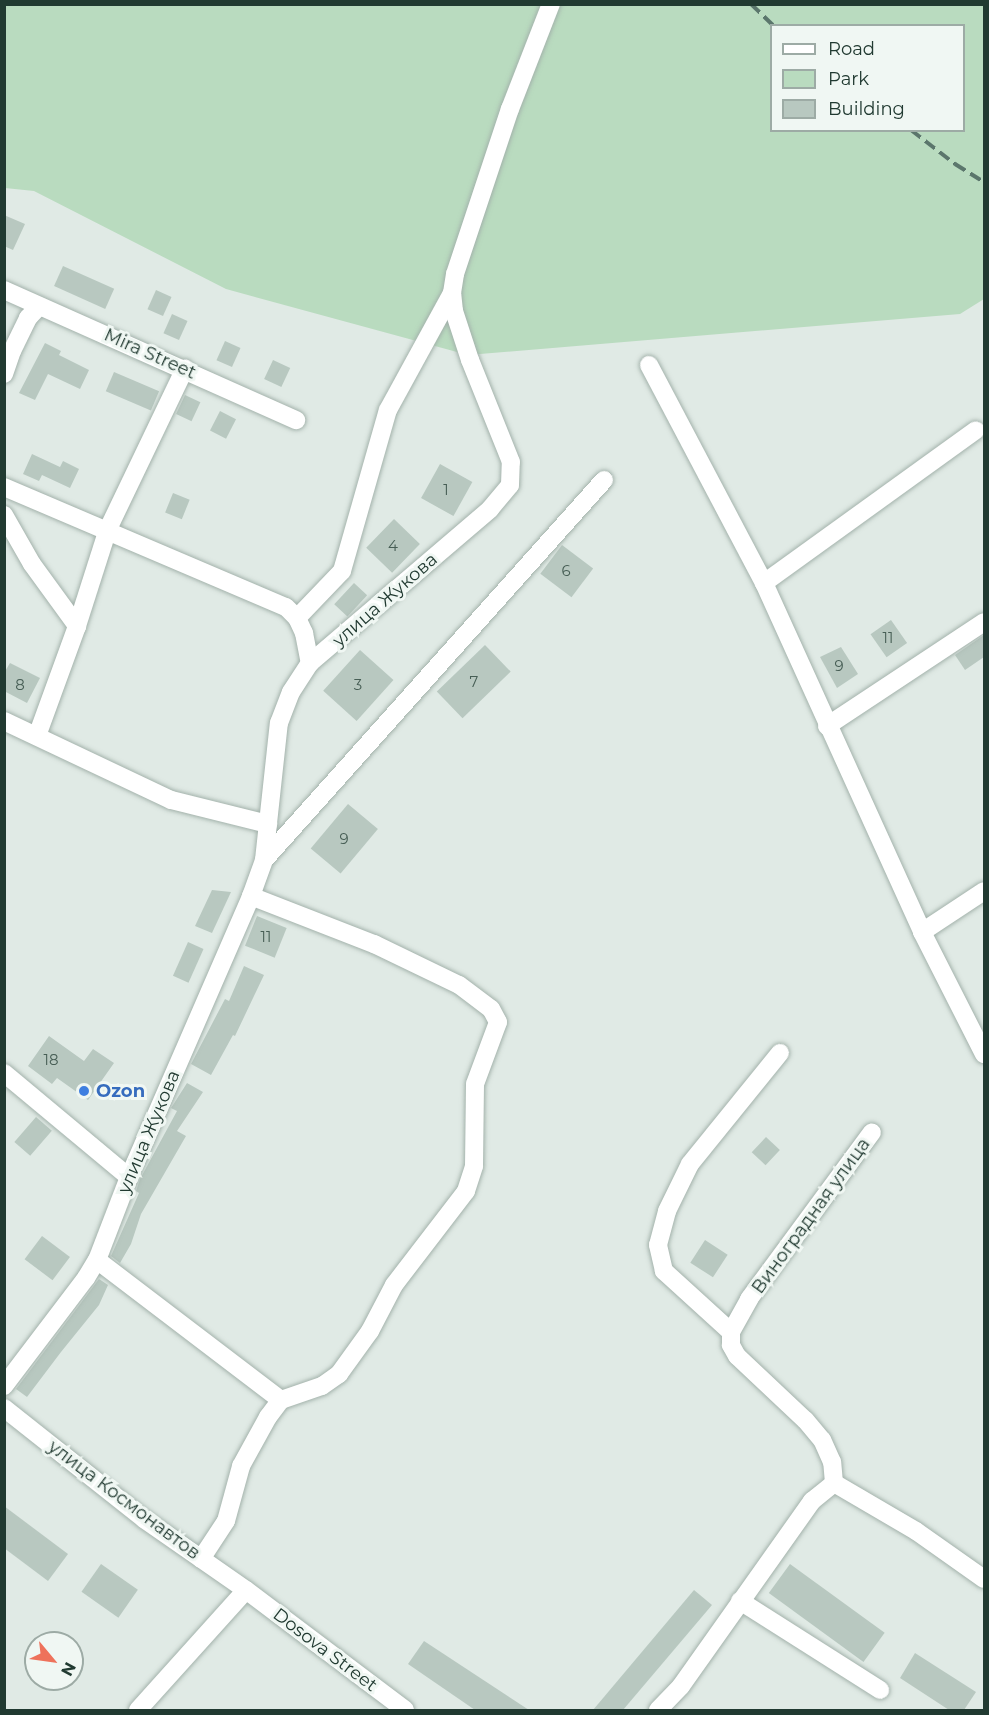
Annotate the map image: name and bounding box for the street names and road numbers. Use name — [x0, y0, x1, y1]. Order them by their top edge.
street label: Mira Street — [101, 324, 199, 384]
street label: улица Жукова — [328, 549, 442, 651]
street label: улица Жукова — [113, 1067, 185, 1197]
street label: Виноградная улица — [747, 1134, 875, 1298]
street label: улица Космонавтов — [44, 1436, 204, 1564]
street label: Dosova Street — [269, 1604, 381, 1696]

